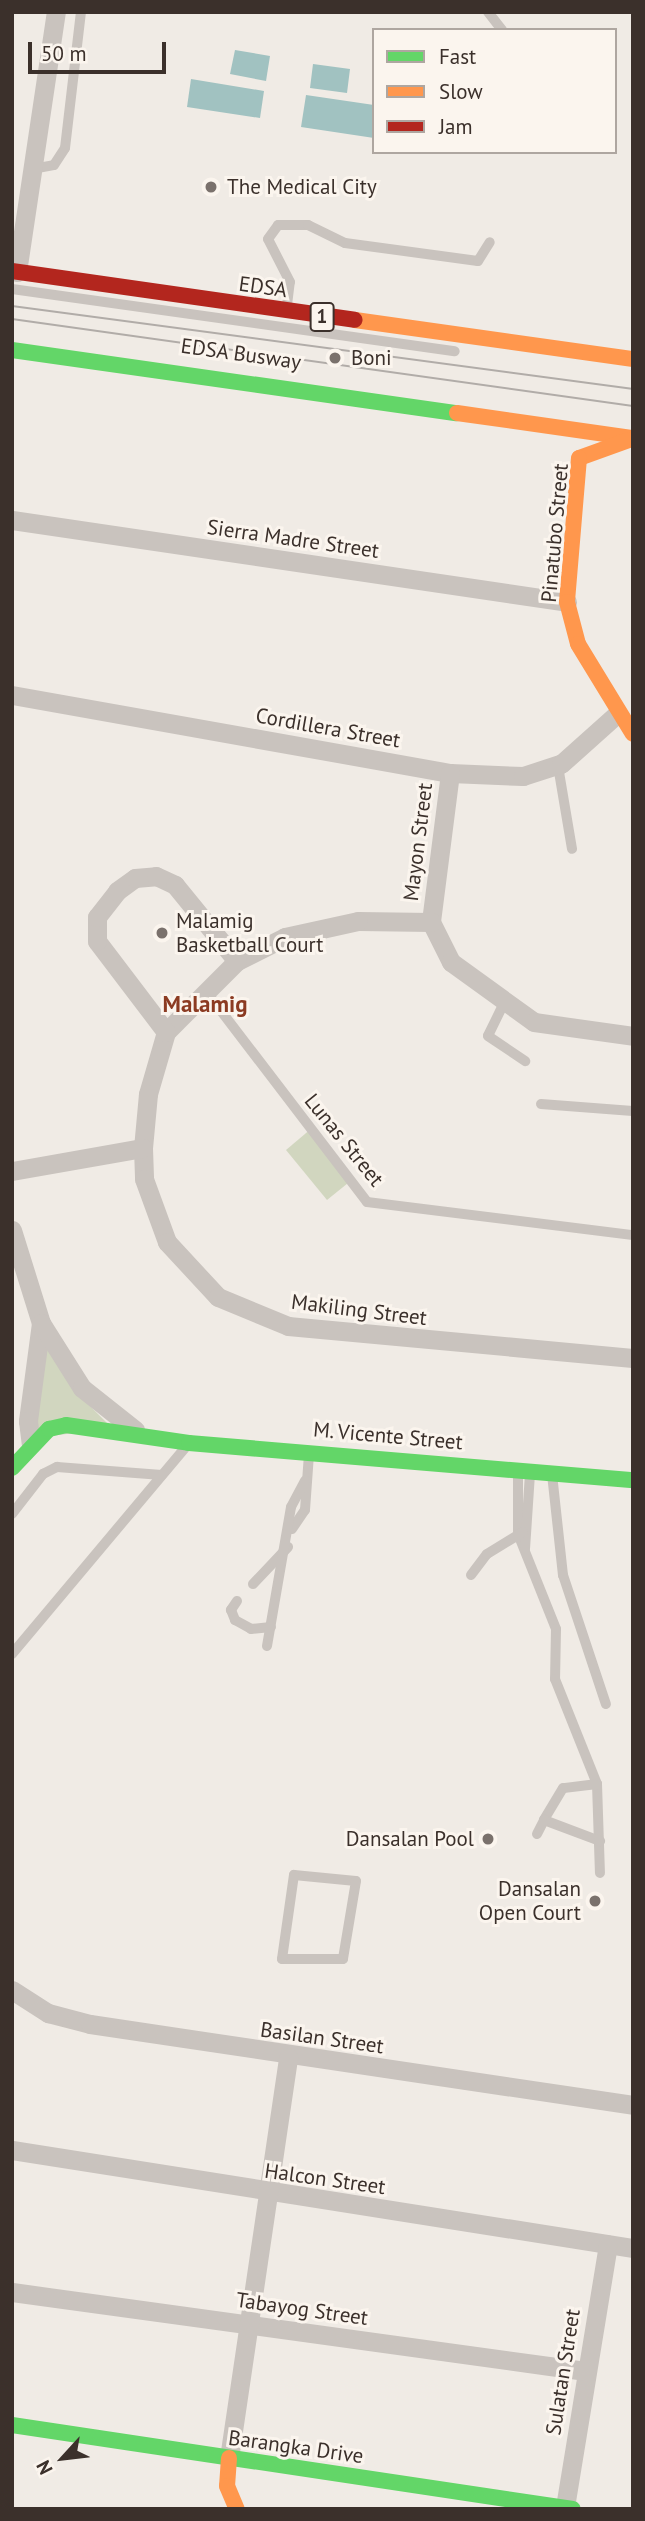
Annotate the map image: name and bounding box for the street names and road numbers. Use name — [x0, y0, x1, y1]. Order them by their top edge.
street label: EDSA — [237, 271, 289, 303]
road number: 1 — [308, 302, 336, 332]
street label: EDSA Busway — [179, 333, 303, 375]
street label: Pinatubo Street — [536, 462, 574, 604]
street label: Sierra Madre Street — [206, 514, 380, 564]
street label: Cordillera Street — [254, 703, 402, 753]
street label: Mayon Street — [398, 782, 438, 902]
street label: Lunas Street — [299, 1089, 389, 1191]
street label: Makiling Street — [290, 1289, 428, 1331]
street label: M. Vicente Street — [311, 1417, 465, 1455]
street label: Basilan Street — [259, 2017, 385, 2059]
street label: Halcon Street — [263, 2158, 387, 2200]
street label: Tabayog Street — [234, 2287, 370, 2331]
street label: Sulatan Street — [541, 2307, 585, 2437]
street label: Barangka Drive — [227, 2425, 365, 2469]

